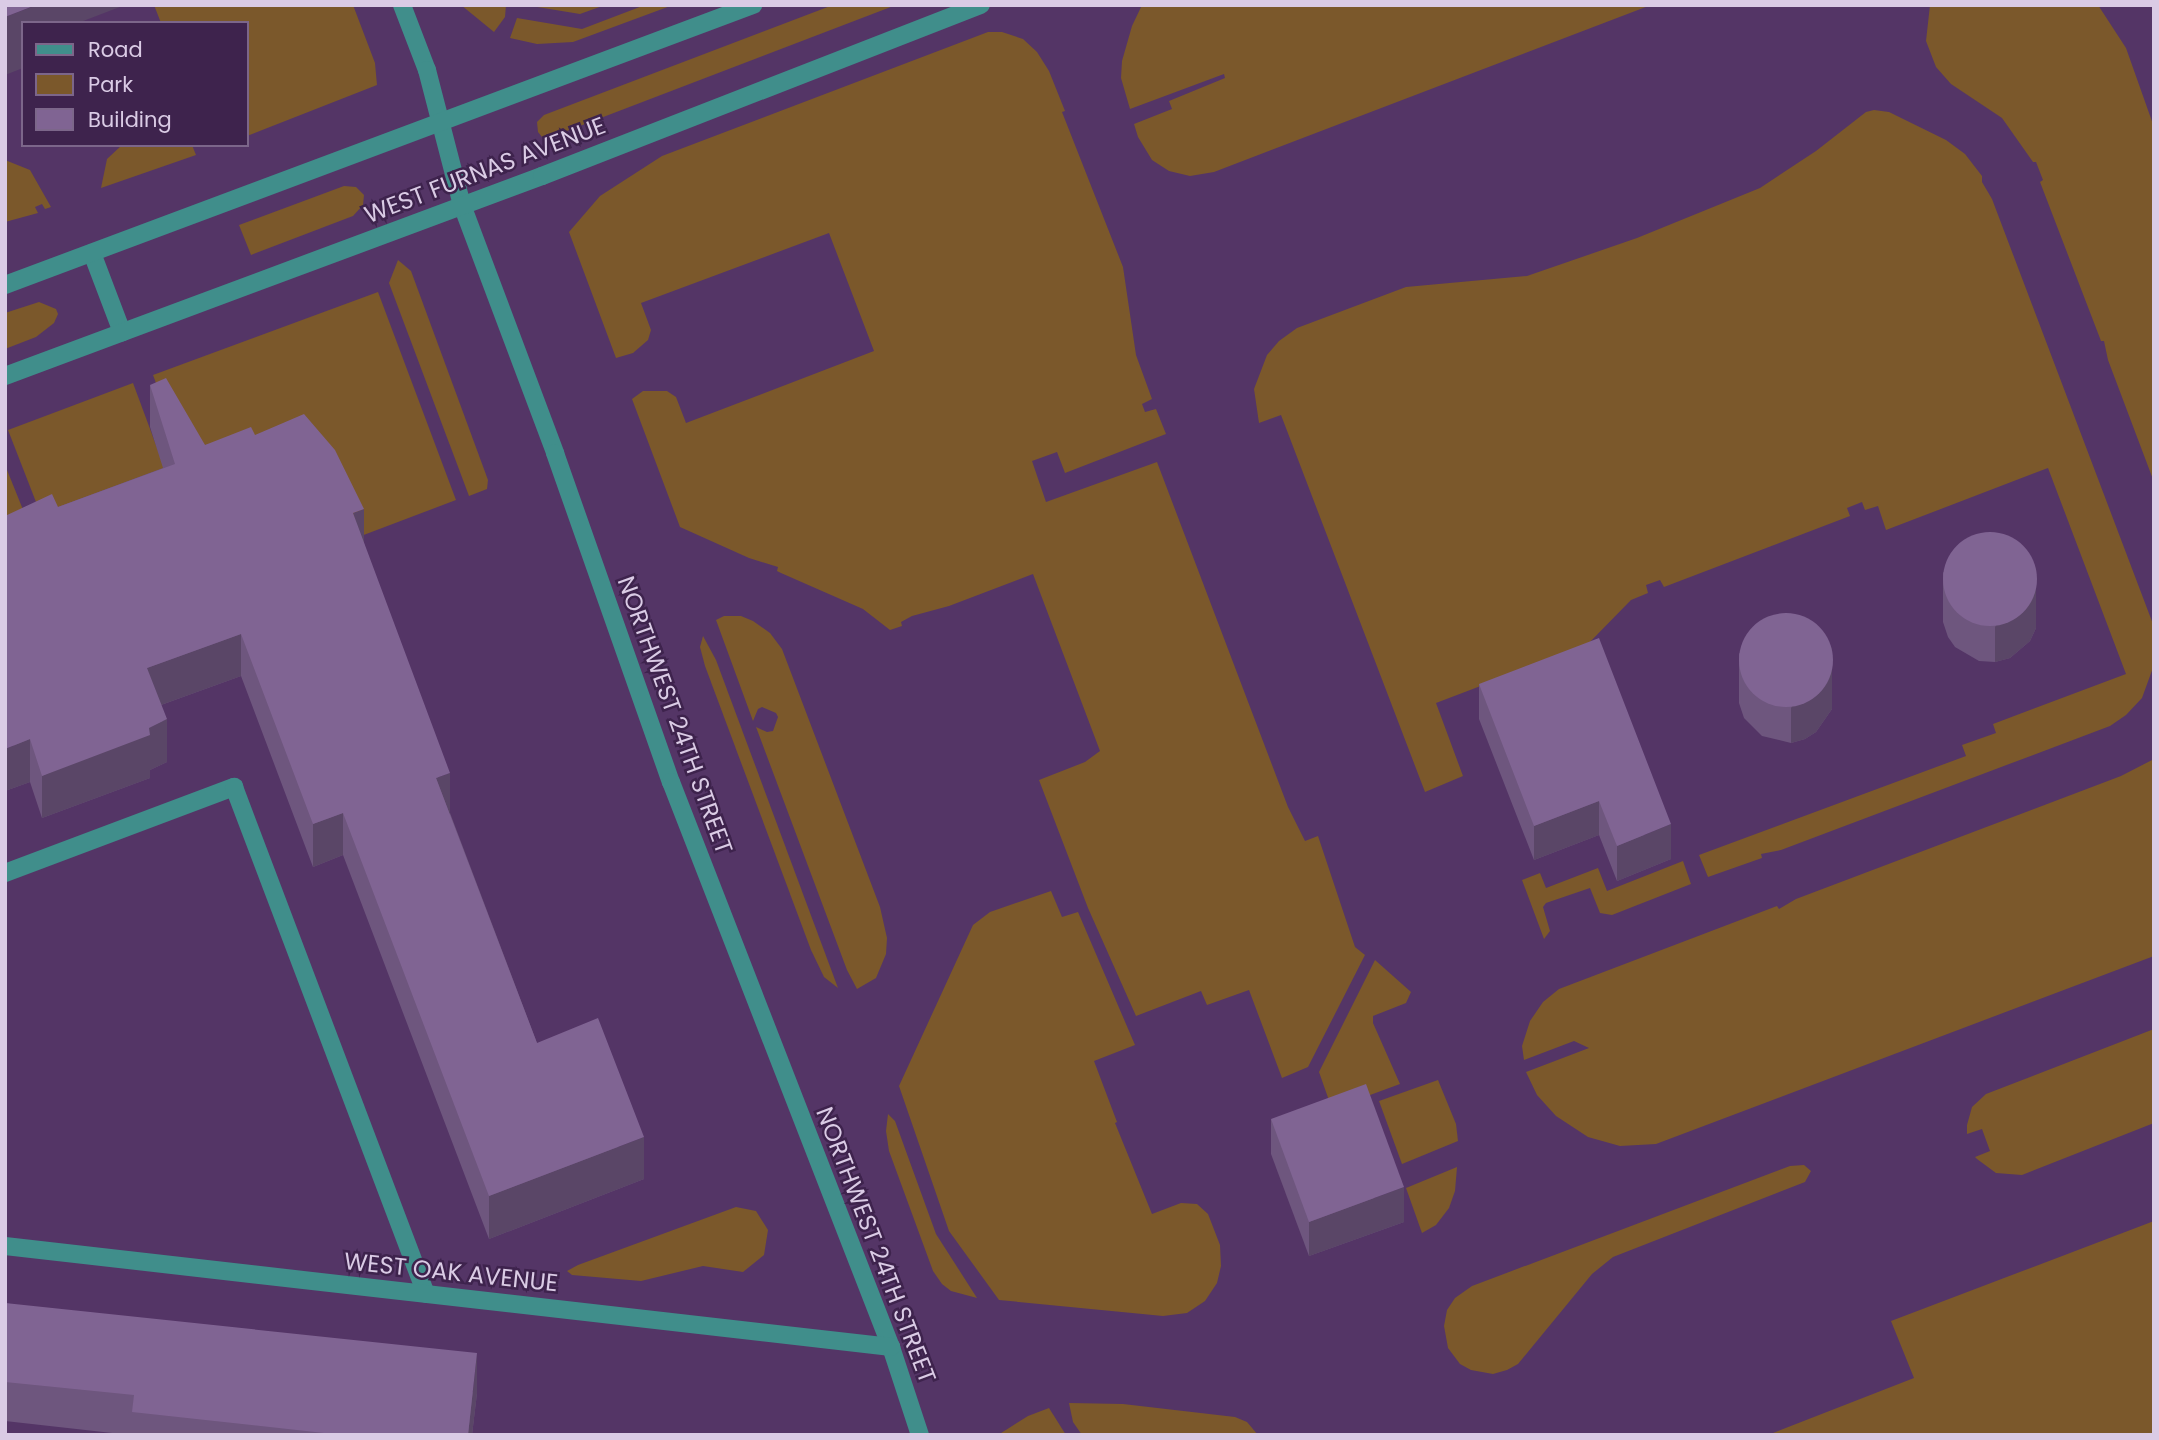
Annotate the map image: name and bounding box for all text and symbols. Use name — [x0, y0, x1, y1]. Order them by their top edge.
legend — [21, 21, 248, 147]
text: Road — [88, 35, 143, 64]
text: Park — [88, 70, 133, 99]
text: Building — [88, 105, 172, 134]
street label: WEST FURNAS AVENUE — [360, 111, 610, 229]
street label: NORTHWEST 24TH STREET — [611, 572, 739, 858]
street label: NORTHWEST 24TH STREET — [810, 1103, 942, 1387]
street label: WEST OAK AVENUE — [343, 1246, 559, 1298]

